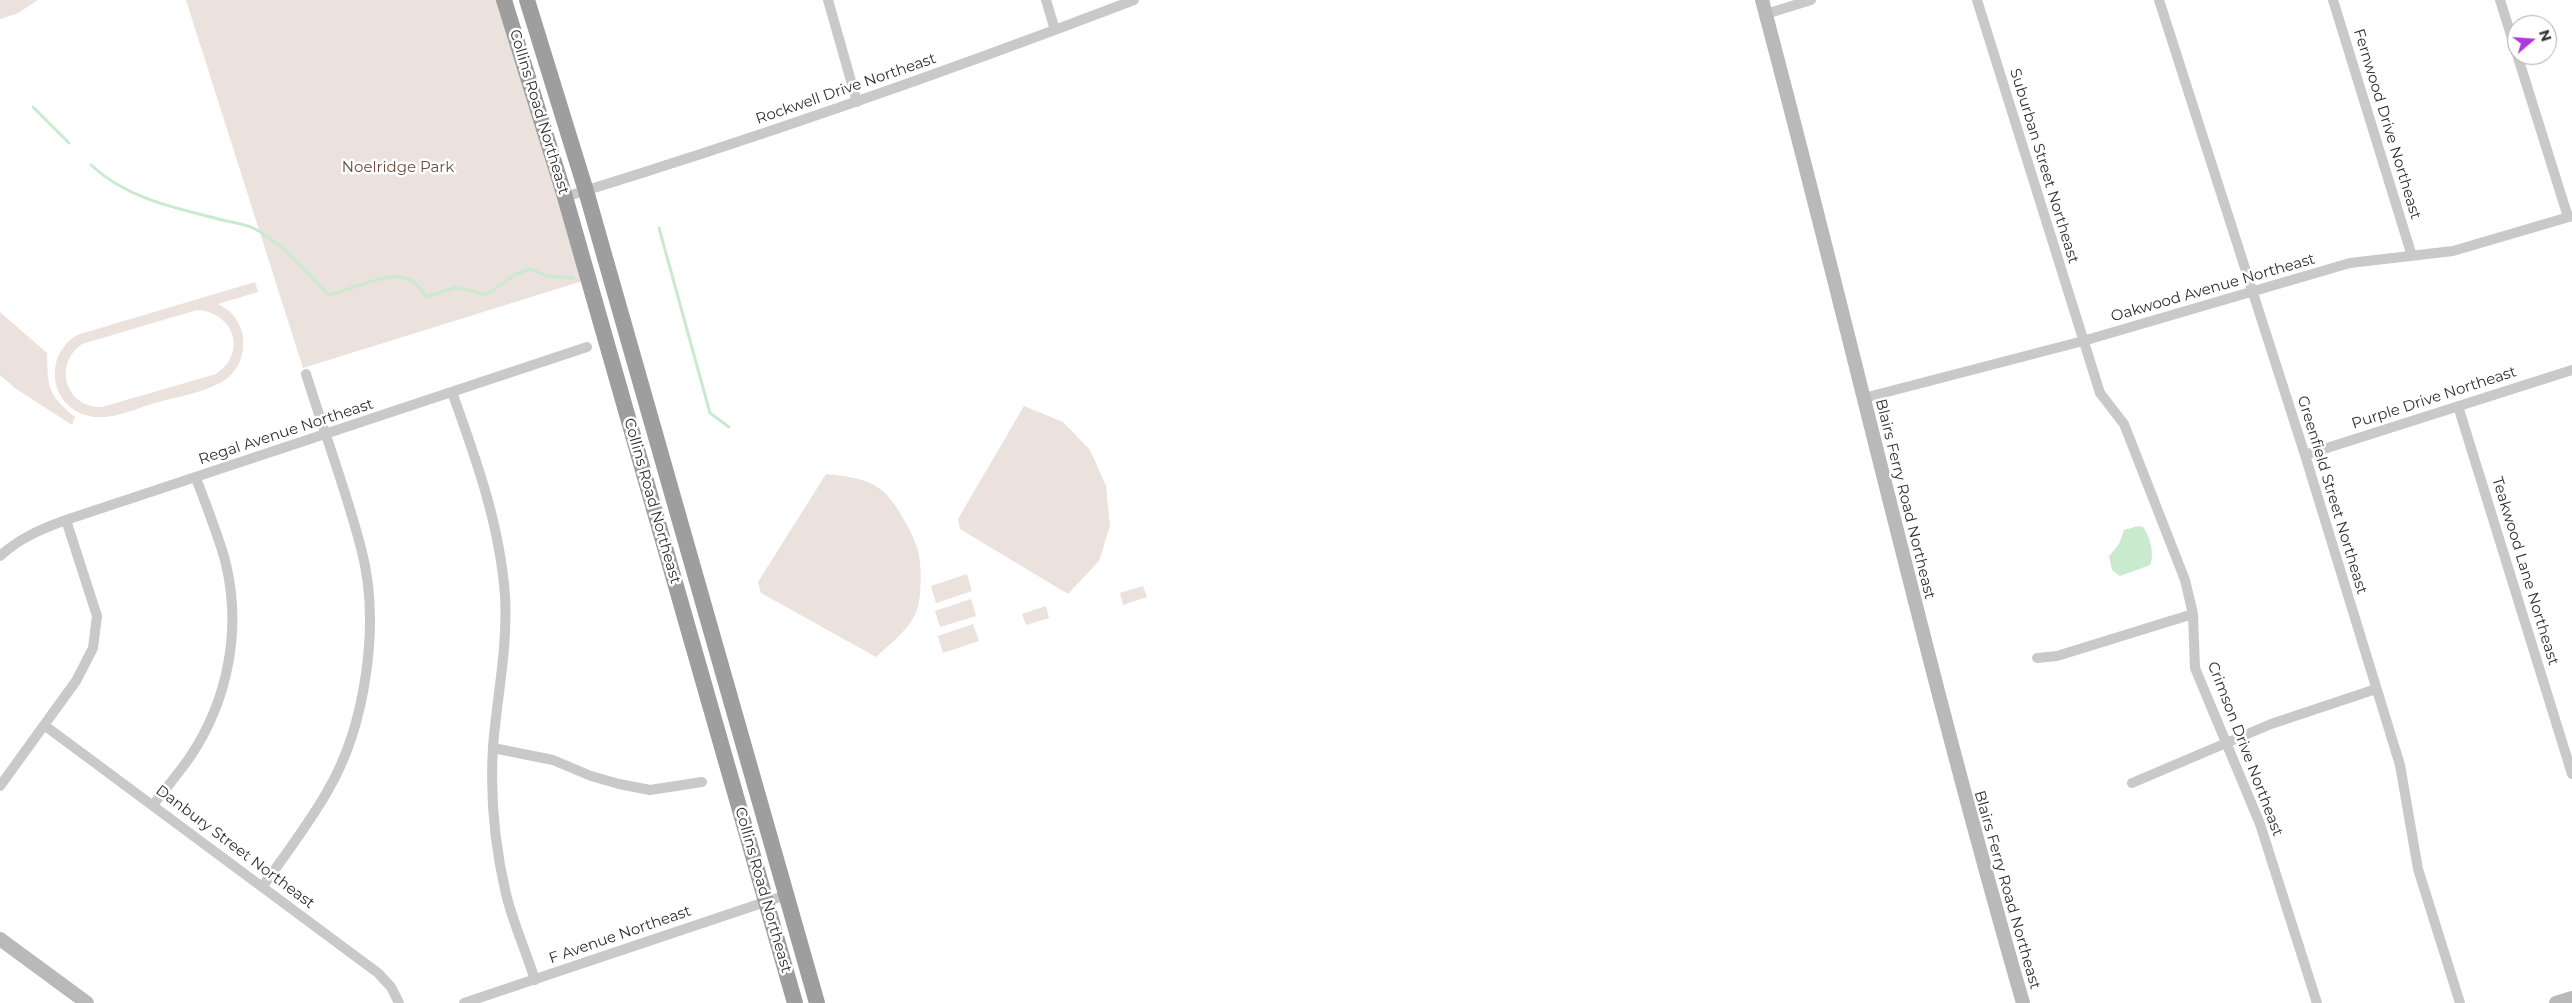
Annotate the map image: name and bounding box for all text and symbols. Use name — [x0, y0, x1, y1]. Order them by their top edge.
north arrow — [2507, 15, 2557, 65]
street label: Fernwood Drive Northeast — [2349, 26, 2425, 222]
street label: Collins Road Northeast — [505, 27, 573, 197]
text: N — [2535, 28, 2556, 44]
street label: Rockwell Drive Northeast — [753, 50, 939, 128]
street label: Suburban Street Northeast — [2006, 66, 2082, 266]
park label: Noelridge Park — [342, 159, 454, 177]
street label: Oakwood Avenue Northeast — [2109, 250, 2317, 326]
street label: Purple Drive Northeast — [2349, 363, 2519, 433]
street label: Greenfield Street Northeast — [2293, 394, 2371, 596]
street label: Regal Avenue Northeast — [196, 395, 376, 469]
street label: Blairs Ferry Road Northeast — [1871, 397, 1939, 601]
street label: Collins Road Northeast — [620, 416, 684, 586]
street label: Teakwood Lane Northeast — [2488, 475, 2562, 667]
street label: Crimson Drive Northeast — [2203, 659, 2287, 839]
street label: Danbury Street Northeast — [152, 781, 318, 913]
street label: Blairs Ferry Road Northeast — [1970, 789, 2044, 991]
street label: Collins Road Northeast — [731, 805, 795, 975]
street label: F Avenue Northeast — [547, 902, 693, 968]

